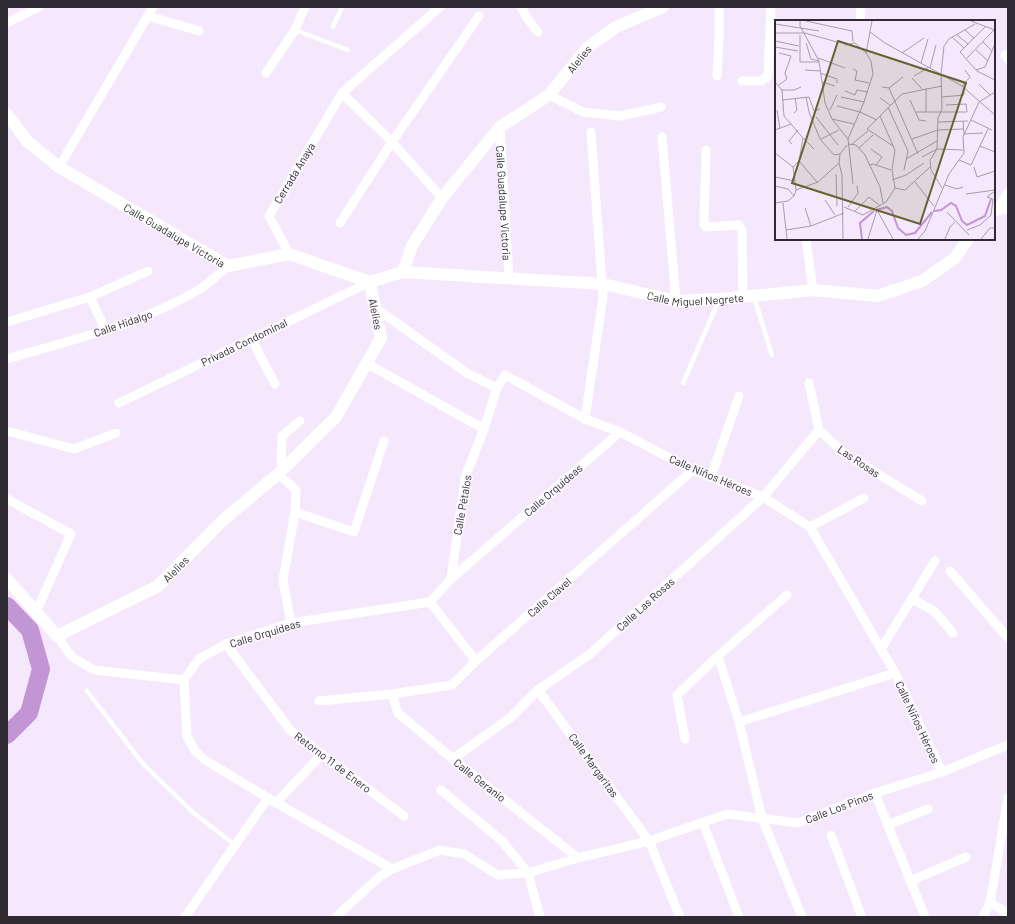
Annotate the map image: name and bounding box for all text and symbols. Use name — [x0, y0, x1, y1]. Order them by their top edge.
inset map — [775, 20, 995, 240]
street label: Alelies — [563, 42, 593, 75]
street label: Cerrada Anaya — [271, 140, 317, 206]
street label: Calle Guadalupe Victoria — [495, 145, 514, 261]
street label: Calle Guadalupe Victoria — [122, 200, 228, 270]
street label: Calle Miguel Negrete — [646, 288, 744, 308]
street label: Alelies — [367, 297, 385, 331]
street label: Calle Hidalgo — [92, 307, 154, 339]
street label: Privada Condominal — [199, 315, 289, 369]
street label: Las Rosas — [835, 442, 883, 480]
street label: Calle Niños Héroes — [667, 452, 755, 498]
street label: Calle Orquídeas — [521, 461, 585, 519]
street label: Calle Pétalos — [450, 474, 474, 536]
street label: Alelies — [159, 553, 191, 584]
street label: Calle Clavel — [525, 575, 573, 619]
street label: Calle Las Rosas — [613, 575, 677, 633]
street label: Calle Orquídeas — [228, 616, 302, 650]
street label: Calle Niños Héroes — [893, 679, 943, 765]
street label: Retorno 11 de Enero — [292, 729, 374, 795]
street label: Calle Margaritas — [566, 730, 622, 800]
street label: Calle Geranio — [451, 756, 509, 804]
street label: Calle Los Pinos — [803, 788, 875, 826]

